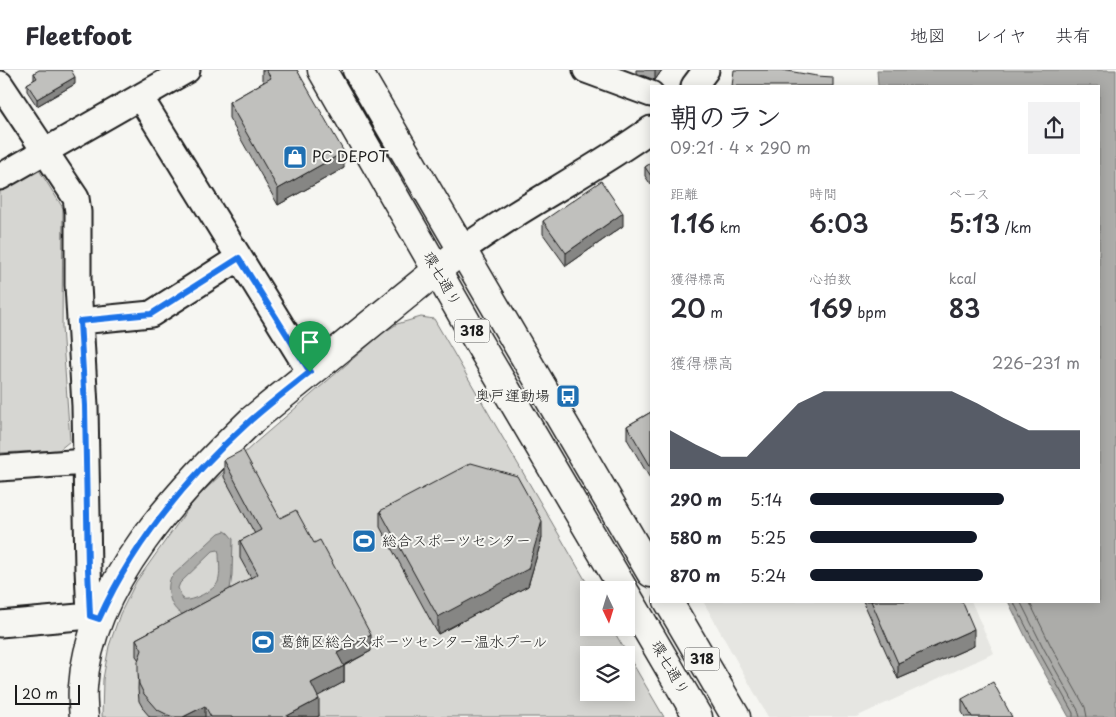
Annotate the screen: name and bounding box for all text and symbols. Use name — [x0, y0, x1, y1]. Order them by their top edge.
text: Fleetfoot — [25, 17, 132, 53]
text: 地図 — [910, 21, 946, 48]
text: レイヤ — [974, 21, 1027, 48]
text: 共有 — [1055, 21, 1091, 48]
text: 朝のラン — [670, 94, 782, 137]
button: share — [1028, 102, 1080, 154]
text: 09:21 · 4 × 290 m — [670, 135, 811, 159]
shop icon: PC DEPOT — [282, 144, 308, 170]
place label: PC DEPOT — [312, 144, 389, 167]
text: 距離 — [670, 183, 698, 204]
text: 時間 — [809, 183, 837, 204]
text: ペース — [949, 183, 990, 204]
text: 1.16 — [670, 204, 715, 242]
text: 6:03 — [809, 204, 869, 242]
text: 5:13 — [949, 204, 1000, 242]
text: km — [715, 217, 741, 238]
text: /km — [1000, 217, 1031, 238]
street label: 環七通り — [418, 247, 468, 310]
text: 獲得標高 — [670, 268, 726, 289]
text: 心拍数 — [809, 268, 851, 289]
text: kcal — [949, 268, 977, 289]
text: 20 — [670, 289, 706, 327]
text: 169 — [809, 289, 853, 327]
text: 83 — [949, 289, 980, 327]
text: m — [706, 302, 723, 323]
text: bpm — [853, 302, 886, 323]
road number: 318 — [454, 320, 490, 342]
pin — [289, 321, 331, 372]
icon: arrive — [296, 328, 324, 356]
text: 獲得標高 — [670, 350, 734, 374]
text: 226–231 m — [992, 350, 1080, 374]
place label: 奥戸運動場 — [475, 383, 550, 406]
bus stop icon: 奥戸運動場 — [555, 383, 581, 409]
text: 290 m — [670, 487, 722, 511]
text: 5:14 — [750, 487, 783, 511]
text: 580 m — [670, 525, 722, 549]
text: 5:25 — [750, 525, 786, 549]
sports icon: 総合スポーツセンター — [351, 528, 377, 554]
place label: 総合スポーツセンター — [382, 528, 531, 551]
text: 870 m — [670, 563, 720, 587]
text: 5:24 — [750, 563, 786, 587]
north arrow — [580, 581, 635, 636]
map controls — [580, 581, 635, 701]
sports icon: 葛飾区総合スポーツセンター温水プール — [250, 629, 276, 655]
place label: 葛飾区総合スポーツセンター温水プール — [280, 629, 547, 652]
street label: 環七通り — [646, 636, 696, 699]
button: layers — [580, 646, 635, 701]
road number: 318 — [684, 648, 720, 670]
scale bar — [15, 682, 80, 705]
text: 20 m — [22, 683, 58, 704]

